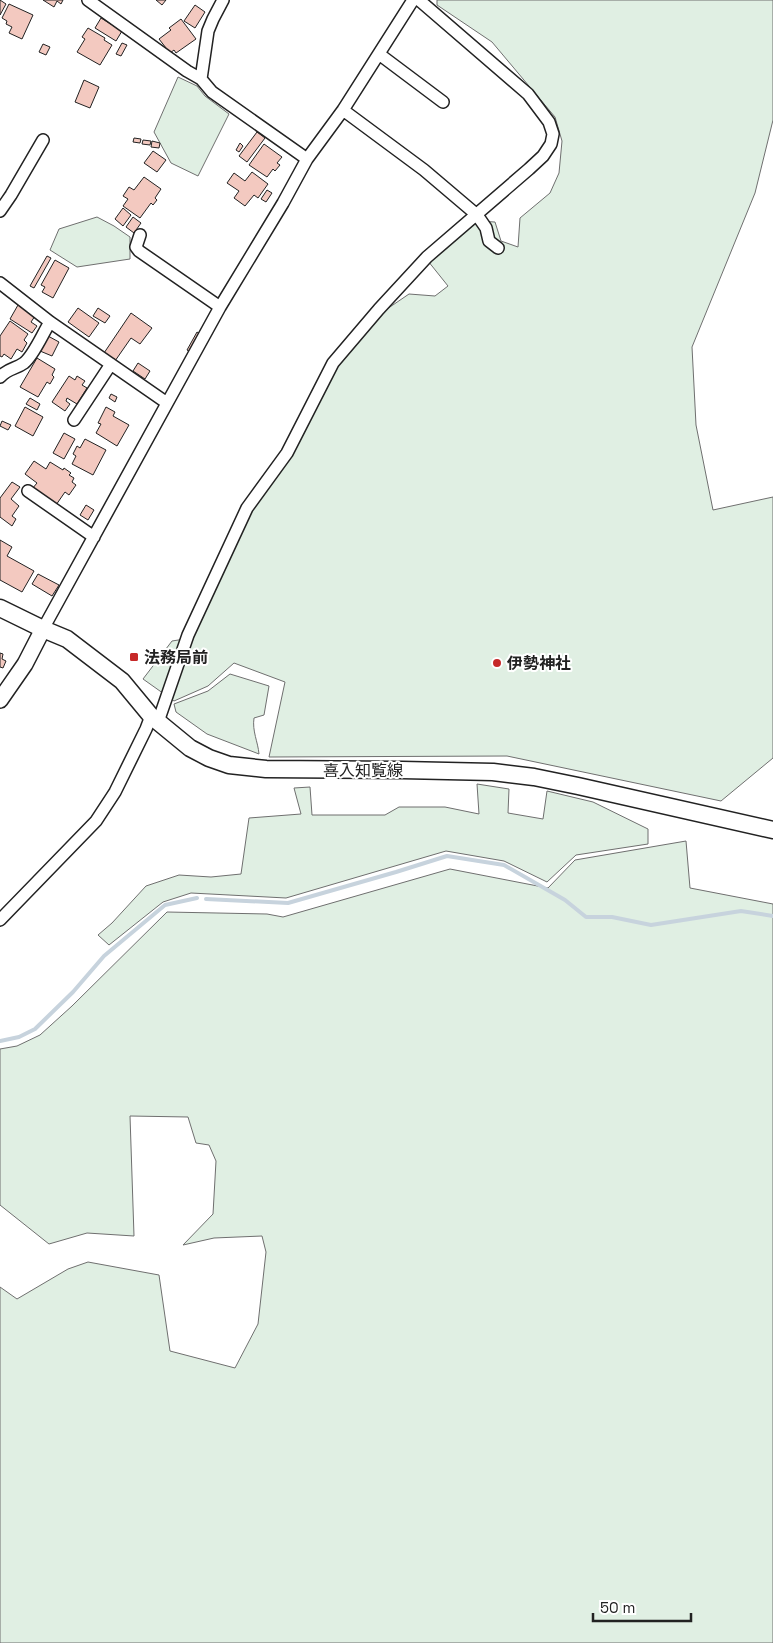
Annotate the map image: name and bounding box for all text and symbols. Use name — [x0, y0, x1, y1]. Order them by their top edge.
place label: 法務局前 — [144, 647, 208, 668]
marker: 法務局前 — [128, 651, 140, 663]
place label: 伊勢神社 — [506, 653, 571, 674]
marker: 伊勢神社 — [491, 657, 503, 669]
street label: 喜入知覧線 — [323, 760, 403, 781]
scale bar — [593, 1590, 690, 1622]
text: 50 m — [600, 1598, 635, 1617]

